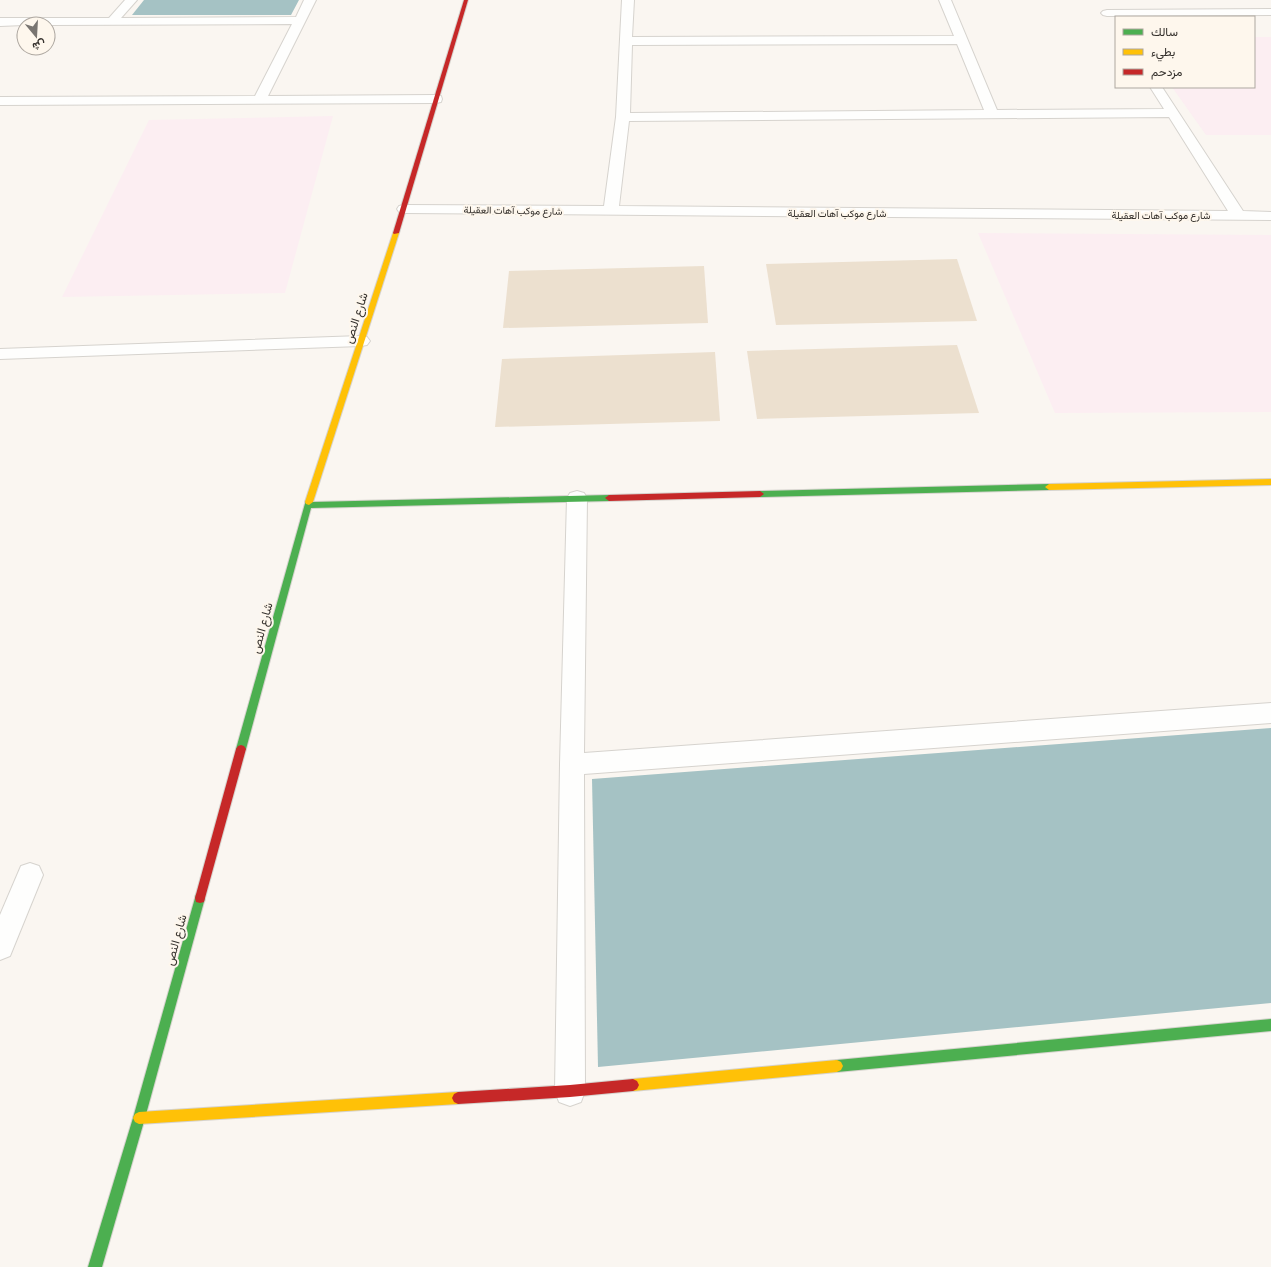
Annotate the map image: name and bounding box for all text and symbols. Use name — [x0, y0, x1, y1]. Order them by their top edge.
north arrow — [16, 16, 56, 56]
legend — [1115, 16, 1255, 88]
text: سالك — [1151, 24, 1178, 38]
text: ش — [31, 37, 48, 54]
text: بطيء — [1151, 44, 1175, 62]
text: مزدحم — [1151, 64, 1182, 80]
street label: شارع موكب آهات العقيلة — [463, 203, 563, 218]
street label: شارع موكب آهات العقيلة — [788, 207, 887, 220]
street label: شارع موكب آهات العقيلة — [1112, 209, 1211, 222]
street label: شارع النص — [340, 291, 373, 346]
street label: شارع النص — [247, 601, 277, 656]
street label: شارع النص — [161, 913, 191, 968]

